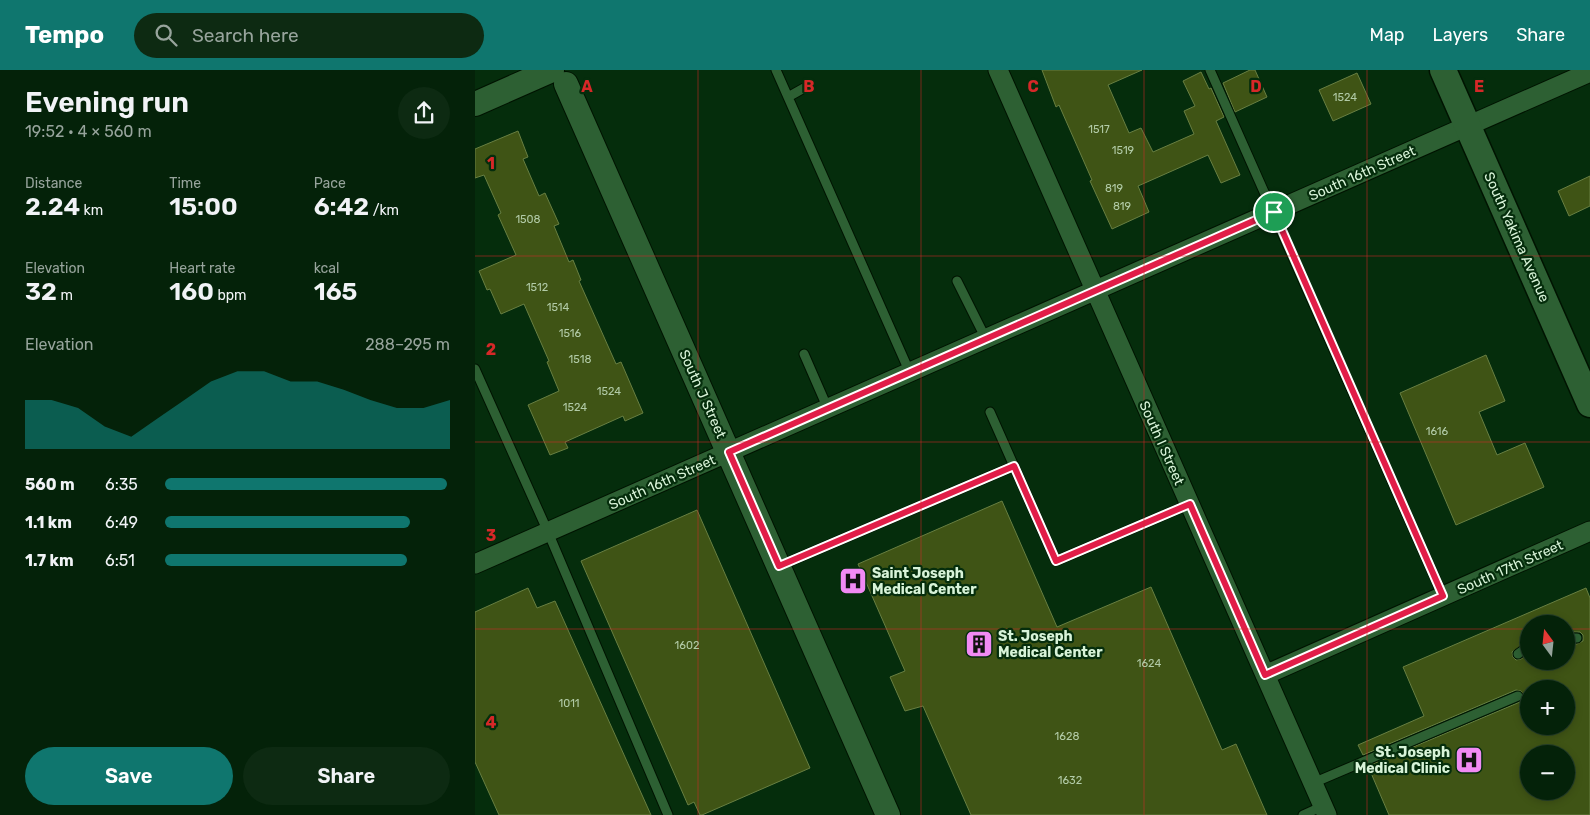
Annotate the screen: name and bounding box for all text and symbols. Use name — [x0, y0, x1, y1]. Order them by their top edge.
search box — [134, 13, 484, 58]
text: Tempo — [25, 21, 104, 49]
icon: search — [152, 21, 180, 49]
text: Search here — [192, 24, 299, 47]
text: Map — [1370, 24, 1405, 46]
text: Layers — [1433, 24, 1488, 46]
text: Share — [1516, 24, 1565, 46]
text: A — [581, 77, 593, 96]
text: B — [803, 77, 815, 96]
text: C — [1027, 77, 1039, 96]
text: D — [1250, 77, 1262, 96]
text: E — [1474, 77, 1484, 96]
text: Evening run — [25, 86, 189, 119]
button: share — [398, 87, 450, 139]
house number: 1524 — [1333, 91, 1357, 104]
text: 19:52 · 4 × 560 m — [25, 122, 152, 141]
house number: 1517 — [1088, 123, 1110, 136]
street label: South 16th Street — [1306, 142, 1419, 205]
house number: 1519 — [1112, 144, 1134, 157]
text: 1 — [487, 154, 495, 173]
street label: South Yakima Avenue — [1480, 170, 1553, 305]
text: Distance — [25, 175, 82, 192]
text: Time — [169, 175, 201, 192]
text: Pace — [314, 175, 346, 192]
house number: 819 — [1105, 182, 1123, 195]
pin — [1253, 191, 1295, 233]
text: 2.24 — [25, 192, 80, 221]
text: 15:00 — [169, 192, 238, 221]
text: 6:42 — [314, 192, 369, 221]
icon: arrive — [1260, 198, 1288, 226]
house number: 819 — [1113, 200, 1131, 213]
text: km — [80, 202, 103, 219]
text: /km — [369, 202, 399, 219]
house number: 1508 — [515, 213, 541, 226]
text: Elevation — [25, 260, 85, 277]
text: Heart rate — [169, 260, 235, 277]
text: kcal — [314, 260, 339, 277]
text: 32 — [25, 277, 57, 306]
text: 160 — [169, 277, 214, 306]
text: 165 — [314, 277, 357, 306]
house number: 1512 — [526, 281, 548, 294]
text: m — [57, 287, 73, 304]
text: bpm — [214, 287, 247, 304]
house number: 1514 — [547, 301, 569, 314]
house number: 1516 — [559, 327, 582, 340]
text: Elevation — [25, 335, 94, 354]
text: 288–295 m — [365, 335, 450, 354]
text: 2 — [486, 340, 496, 359]
street label: South J Street — [675, 347, 730, 442]
house number: 1518 — [569, 353, 591, 366]
house number: 1524 — [597, 385, 621, 398]
street label: South I Street — [1135, 398, 1188, 488]
house number: 1524 — [563, 401, 587, 414]
house number: 1616 — [1426, 425, 1449, 438]
street label: South 16th Street — [606, 451, 719, 514]
text: 560 m — [25, 475, 75, 494]
text: 6:35 — [105, 475, 138, 494]
text: 1.1 km — [25, 513, 72, 532]
text: 6:49 — [105, 513, 138, 532]
text: 3 — [486, 526, 496, 545]
street label: South 17th Street — [1455, 536, 1566, 598]
text: 1.7 km — [25, 551, 74, 570]
text: 6:51 — [105, 551, 135, 570]
place label: Saint Joseph Medical Center — [872, 565, 977, 598]
hospital icon: Saint Joseph Medical Center — [838, 566, 868, 596]
north arrow — [1520, 615, 1575, 670]
map controls — [1520, 615, 1575, 800]
place label: St. Joseph Medical Center — [998, 628, 1103, 661]
building icon: St. Joseph Medical Center — [964, 629, 994, 659]
house number: 1602 — [675, 639, 699, 652]
house number: 1624 — [1137, 657, 1161, 670]
button: + — [1520, 680, 1575, 735]
house number: 1011 — [558, 697, 580, 710]
text: 4 — [486, 713, 497, 732]
house number: 1628 — [1055, 730, 1079, 743]
place label: St. Joseph Medical Clinic — [1355, 744, 1450, 777]
hospital icon: St. Joseph Medical Clinic — [1454, 745, 1484, 775]
button: − — [1520, 745, 1575, 800]
button: Save — [25, 747, 233, 805]
button: Share — [243, 747, 450, 805]
house number: 1632 — [1058, 774, 1082, 787]

